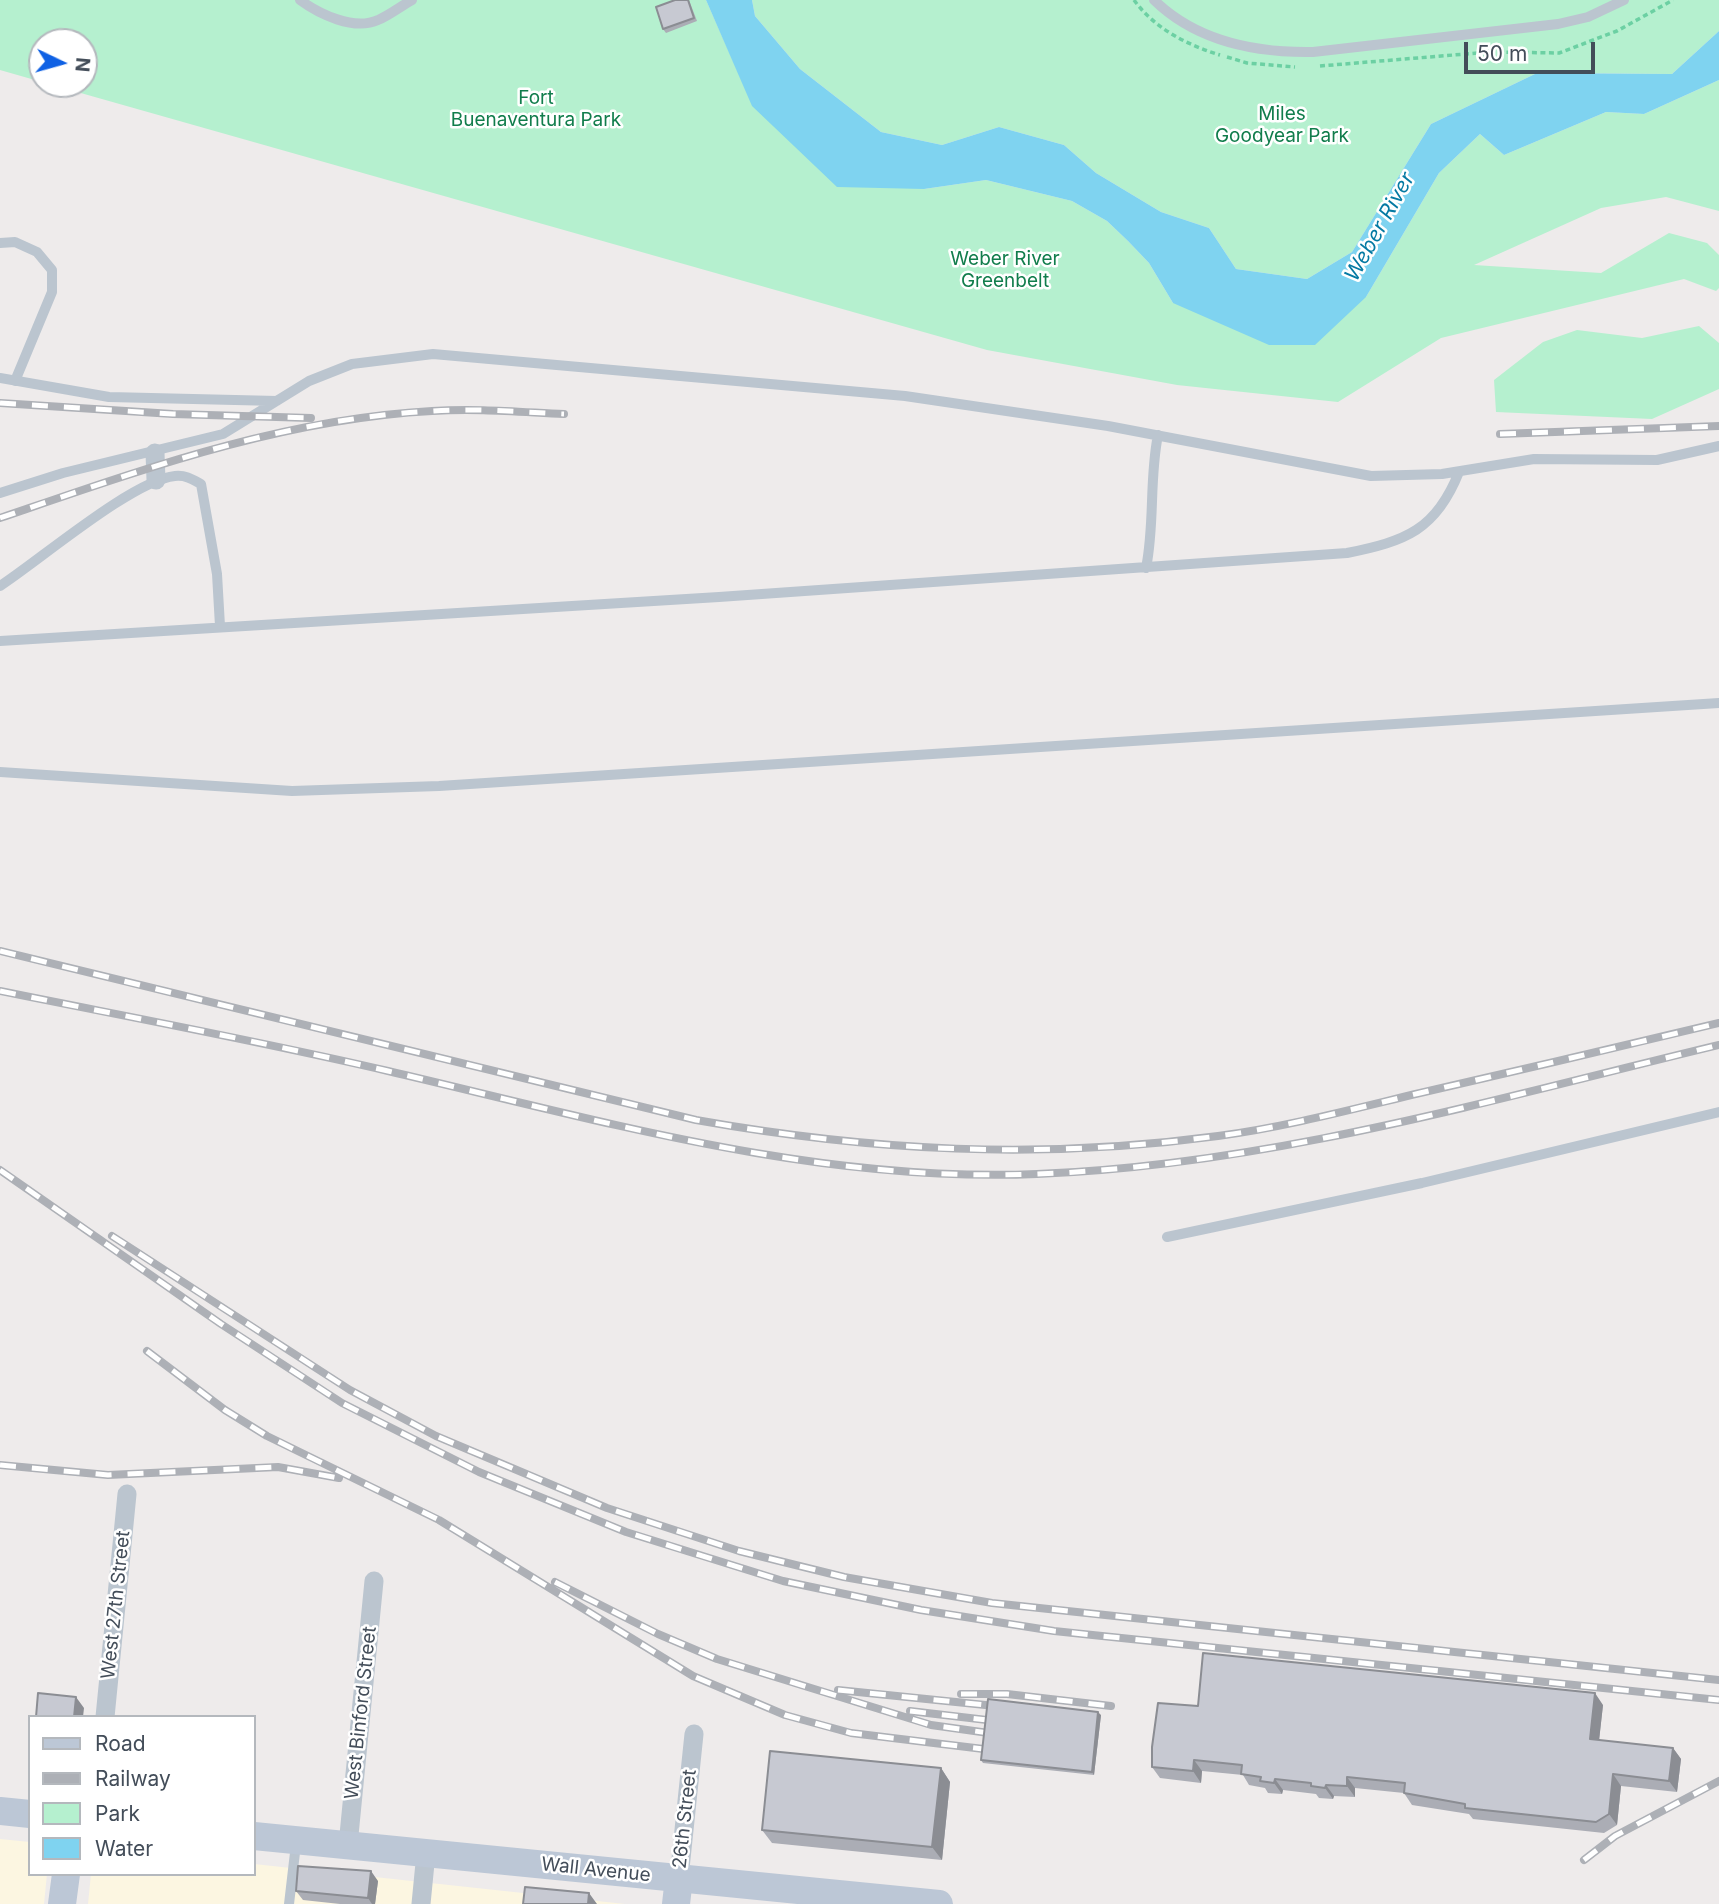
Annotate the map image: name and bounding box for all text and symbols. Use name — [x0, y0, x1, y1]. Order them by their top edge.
north arrow — [28, 28, 98, 98]
scale bar — [1467, 28, 1598, 72]
text: 50 m — [1477, 41, 1527, 66]
text: N — [70, 56, 95, 73]
park label: Fort Buenaventura Park — [451, 87, 621, 131]
park label: Miles Goodyear Park — [1215, 103, 1349, 147]
water label: Weber River — [1340, 168, 1420, 286]
park label: Weber River Greenbelt — [950, 248, 1060, 292]
street label: West 27th Street — [97, 1530, 135, 1680]
street label: West Binford Street — [341, 1625, 381, 1801]
legend — [28, 1715, 256, 1876]
text: Road — [95, 1731, 146, 1756]
text: Railway — [95, 1766, 171, 1791]
street label: 26th Street — [668, 1768, 702, 1870]
text: Park — [95, 1801, 140, 1826]
text: Water — [95, 1836, 153, 1861]
street label: Wall Avenue — [540, 1853, 652, 1887]

